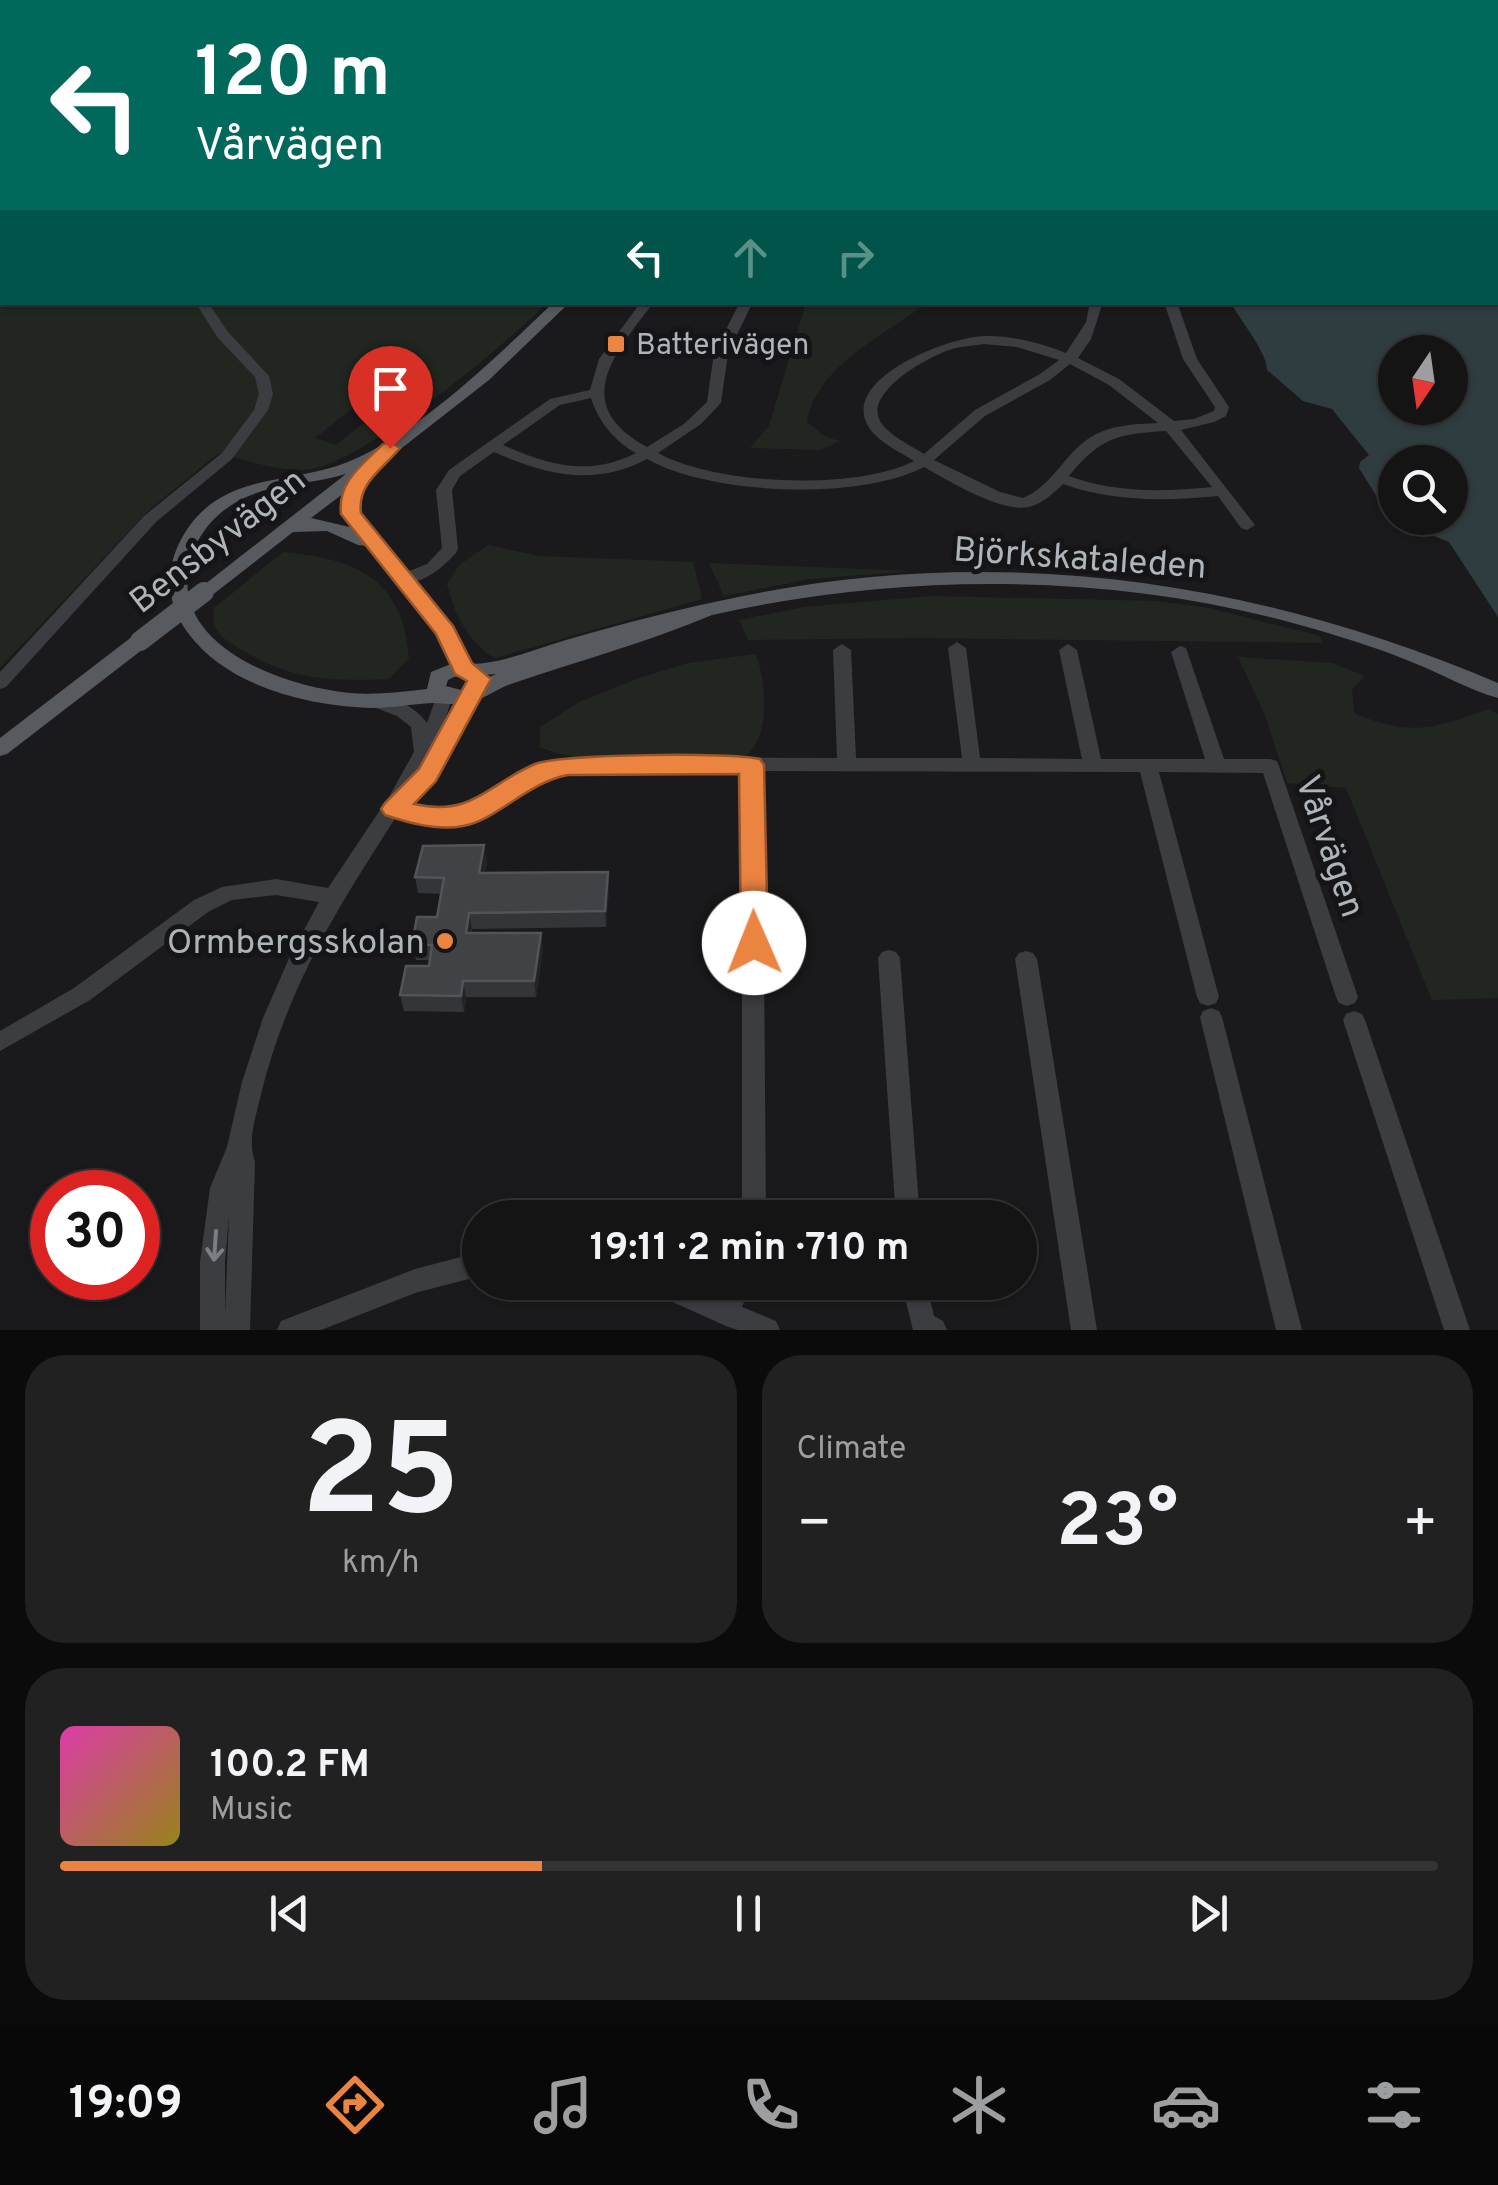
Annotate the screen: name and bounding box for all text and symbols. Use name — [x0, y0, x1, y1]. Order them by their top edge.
text: 120 m — [195, 32, 391, 121]
icon: left — [30, 40, 160, 170]
text: Vårvägen — [195, 119, 384, 176]
icon: left — [618, 230, 673, 285]
icon: ahead — [723, 230, 778, 285]
icon: right — [828, 230, 883, 285]
place label: Batterivägen — [636, 328, 809, 365]
marker: Batterivägen — [605, 333, 627, 355]
north arrow — [1378, 335, 1468, 425]
map controls — [1378, 335, 1468, 535]
pin — [348, 346, 433, 449]
icon: arrive — [363, 361, 418, 416]
button: search — [1378, 445, 1468, 535]
street label: Bensbyvägen — [122, 460, 316, 625]
street label: Björkskataleden — [952, 529, 1208, 591]
street label: Vårvägen — [1283, 770, 1373, 924]
position arrow — [702, 891, 806, 995]
place label: Ormbergsskolan — [167, 922, 425, 966]
marker: Ormbergsskolan — [434, 930, 456, 952]
speed limit sign: 30 — [30, 1170, 160, 1300]
text: 19:11 · 2 min · 710 m — [590, 1225, 909, 1274]
one-way arrow — [205, 1229, 224, 1261]
text: 25 — [301, 1396, 460, 1561]
text: Climate — [797, 1430, 906, 1470]
text: 23° — [1056, 1478, 1178, 1573]
text: − — [797, 1491, 832, 1561]
text: + — [1403, 1491, 1438, 1561]
text: km/h — [342, 1544, 420, 1584]
text: 100.2 FM — [210, 1742, 370, 1791]
text: Music — [210, 1791, 293, 1831]
icon: previous — [262, 1886, 317, 1941]
icon: pause — [721, 1886, 776, 1941]
icon: next — [1181, 1886, 1236, 1941]
icon: directions — [320, 2070, 390, 2140]
icon: music — [528, 2070, 598, 2140]
icon: phone — [736, 2070, 806, 2140]
icon: climate — [944, 2070, 1014, 2140]
icon: car — [1151, 2070, 1221, 2140]
icon: filters — [1359, 2070, 1429, 2140]
text: 19:09 — [69, 2077, 183, 2134]

